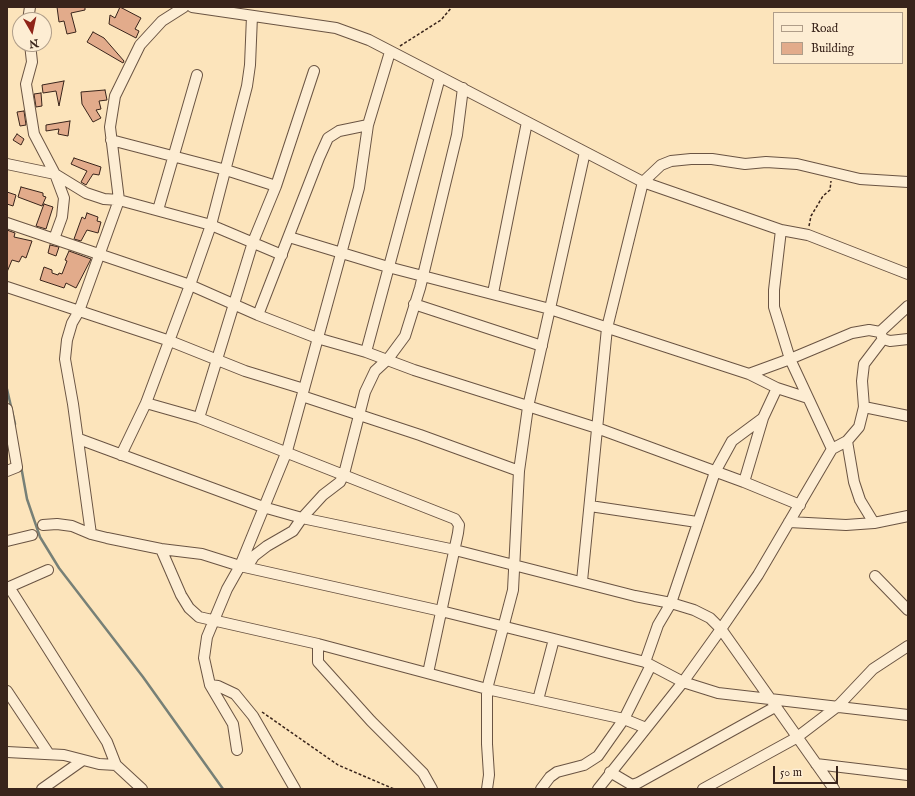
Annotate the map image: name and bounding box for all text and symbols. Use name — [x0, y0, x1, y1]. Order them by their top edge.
north arrow — [12, 12, 52, 52]
legend — [773, 12, 903, 64]
text: Road — [811, 21, 838, 36]
text: N — [28, 35, 40, 51]
text: Building — [811, 41, 854, 56]
scale bar — [775, 758, 840, 784]
text: 50 m — [780, 765, 802, 780]

